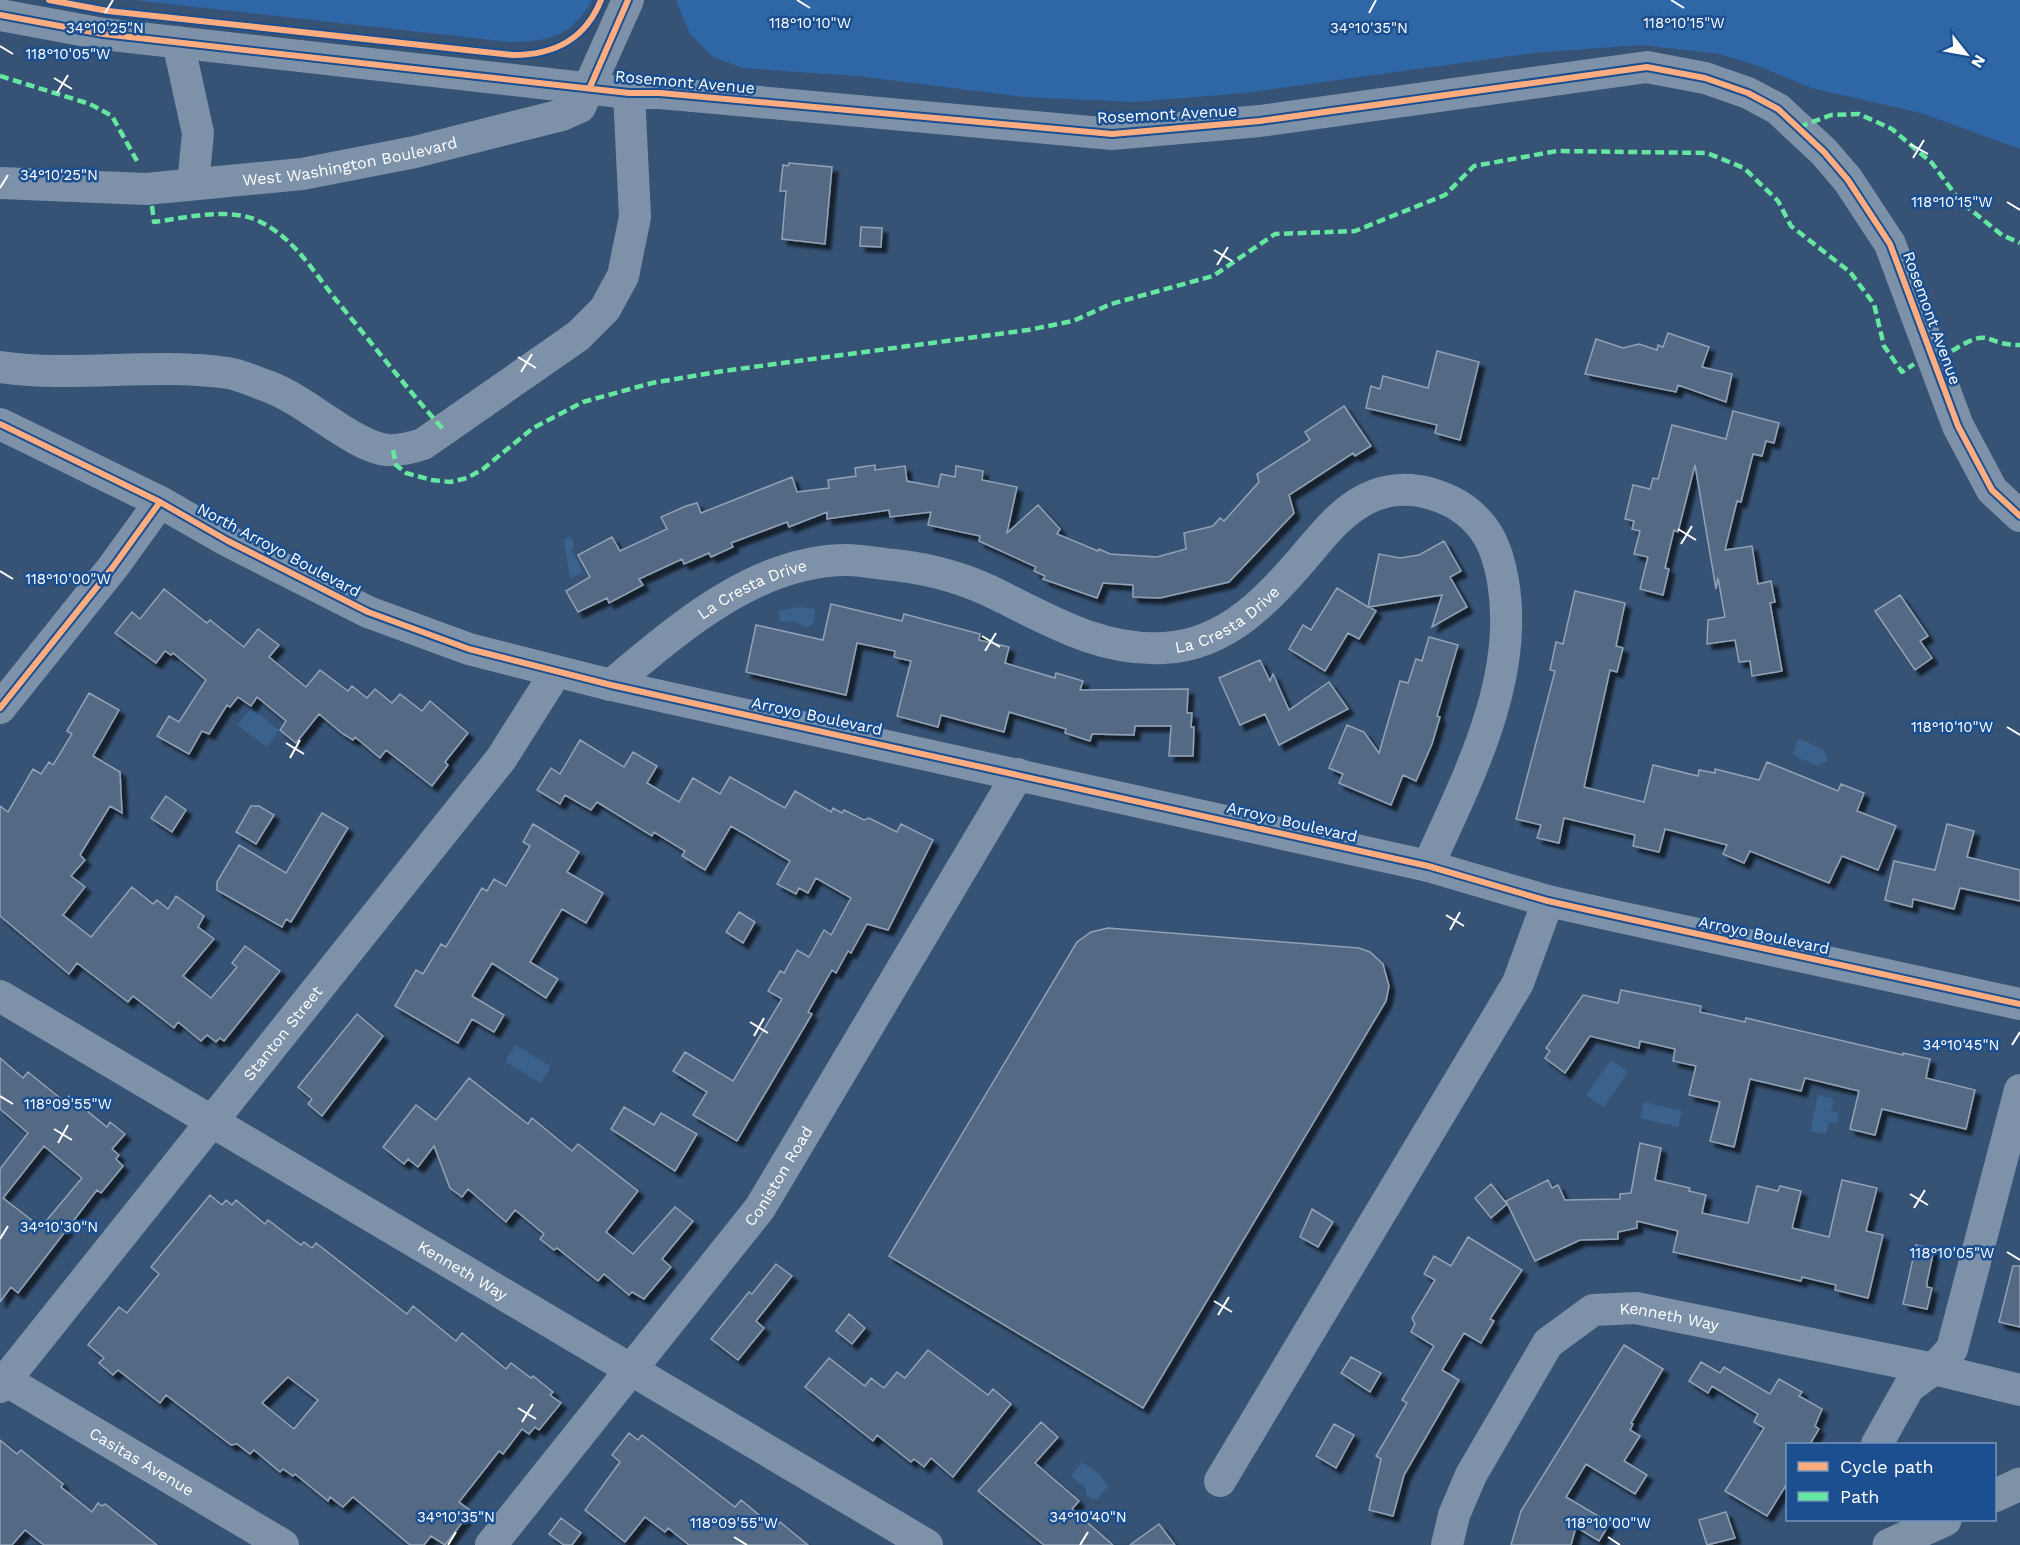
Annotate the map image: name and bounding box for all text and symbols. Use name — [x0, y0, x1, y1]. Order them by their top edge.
text: 118°10'10"W — [769, 14, 851, 32]
text: 118°10'15"W — [1643, 14, 1725, 32]
text: 34°10'25"N — [66, 19, 144, 37]
text: 34°10'35"N — [1330, 19, 1408, 37]
north arrow — [1936, 24, 1996, 84]
text: 118°10'05"W — [25, 45, 111, 63]
text: N — [1967, 51, 1990, 71]
street label: Rosemont Avenue — [614, 66, 756, 98]
street label: Rosemont Avenue — [1096, 101, 1238, 127]
street label: West Washington Boulevard — [241, 132, 459, 189]
text: 34°10'25"N — [20, 166, 98, 184]
text: 118°10'15"W — [1911, 193, 1993, 211]
street label: Rosemont Avenue — [1899, 249, 1965, 387]
street label: North Arroyo Boulevard — [194, 499, 364, 601]
street label: La Cresta Drive — [694, 555, 808, 623]
text: 118°10'00"W — [25, 570, 111, 588]
street label: La Cresta Drive — [1173, 582, 1283, 656]
street label: Arroyo Boulevard — [750, 693, 884, 739]
text: 118°10'10"W — [1911, 718, 1993, 736]
street label: Arroyo Boulevard — [1225, 798, 1359, 846]
street label: Arroyo Boulevard — [1697, 912, 1831, 958]
street label: Stanton Street — [239, 981, 326, 1084]
text: 34°10'45"N — [1922, 1036, 2000, 1054]
text: 118°09'55"W — [24, 1095, 112, 1113]
street label: Coniston Road — [740, 1123, 816, 1230]
text: 34°10'30"N — [20, 1218, 98, 1236]
street label: Kenneth Way — [415, 1236, 512, 1304]
text: 118°10'05"W — [1909, 1244, 1995, 1262]
street label: Kenneth Way — [1619, 1298, 1722, 1334]
street label: Casitas Avenue — [86, 1423, 198, 1500]
legend — [1786, 1443, 1996, 1521]
text: Cycle path — [1840, 1456, 1934, 1477]
text: Path — [1840, 1486, 1880, 1507]
text: 34°10'35"N — [417, 1508, 495, 1526]
text: 34°10'40"N — [1049, 1508, 1127, 1526]
text: 118°09'55"W — [690, 1514, 778, 1532]
text: 118°10'00"W — [1565, 1514, 1651, 1532]

